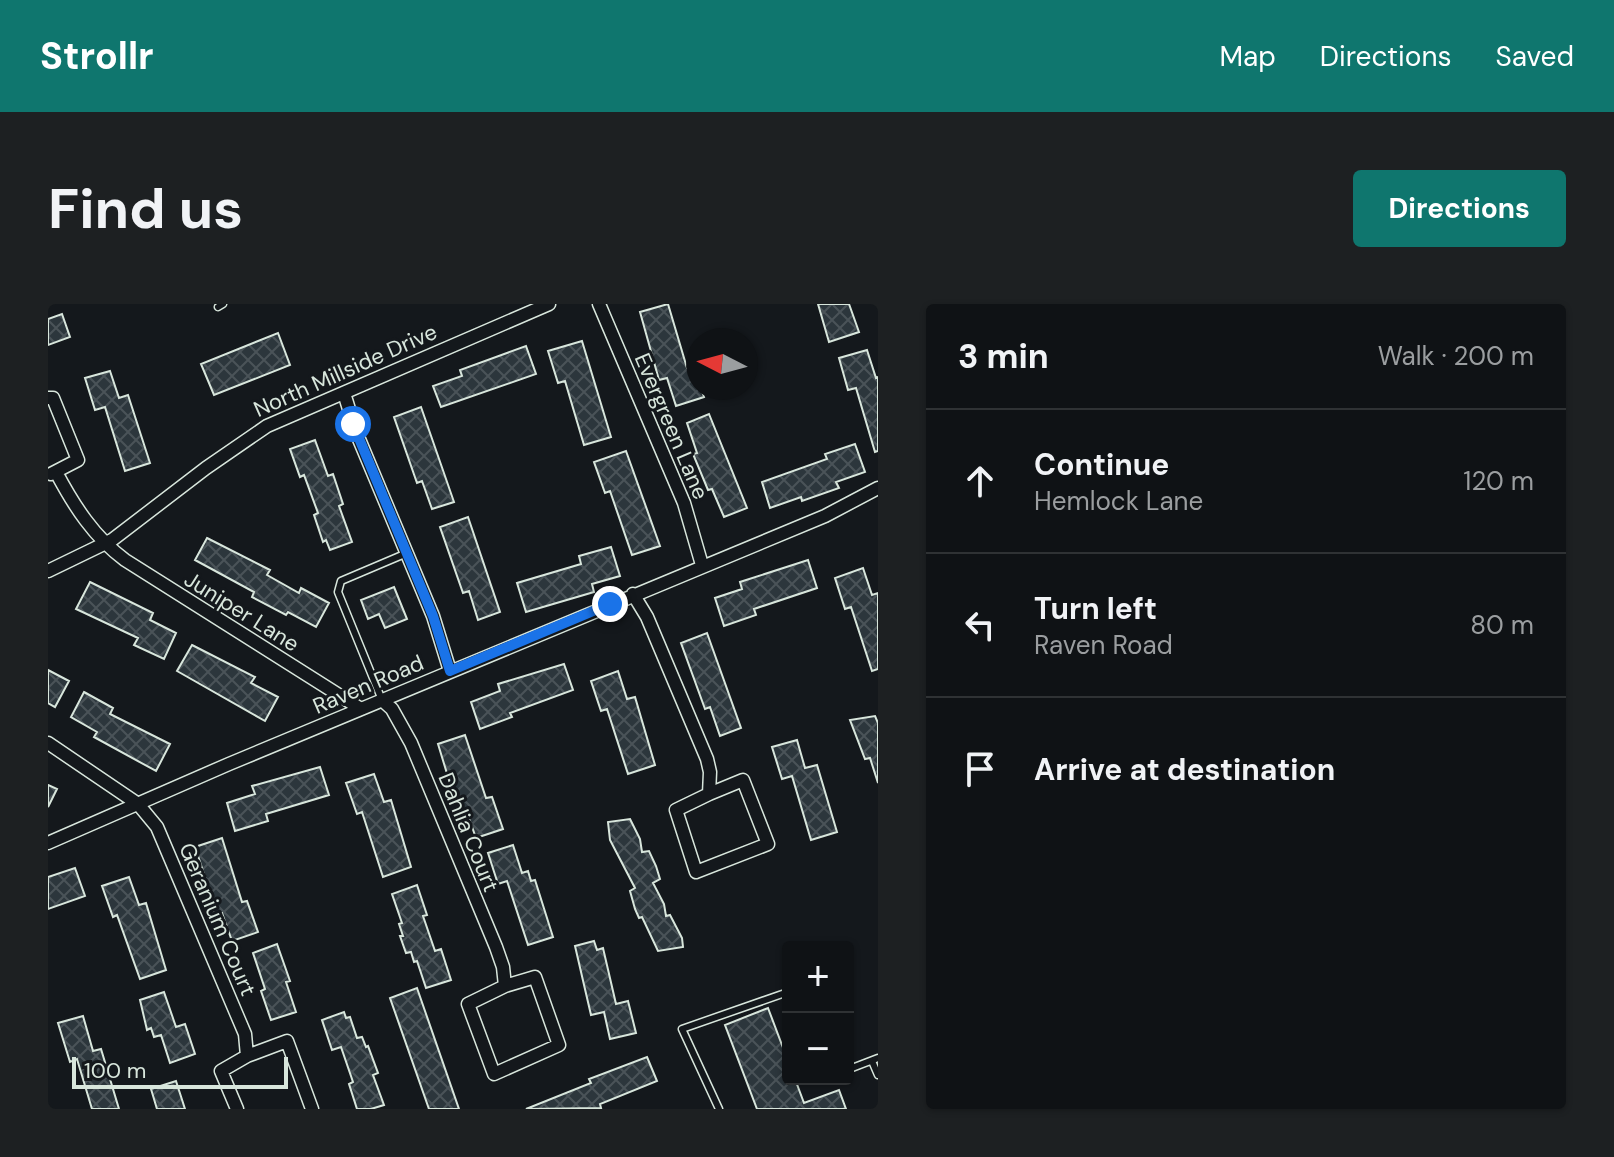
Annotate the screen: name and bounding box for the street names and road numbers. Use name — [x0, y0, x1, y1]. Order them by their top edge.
street label: North Millside Drive — [249, 317, 441, 424]
street label: Evergreen Lane — [628, 349, 715, 504]
street label: Juniper Lane — [179, 565, 305, 658]
street label: Raven Road — [308, 648, 428, 721]
street label: Dahlia Court — [432, 768, 506, 896]
street label: Geranium Court — [172, 838, 263, 1000]

